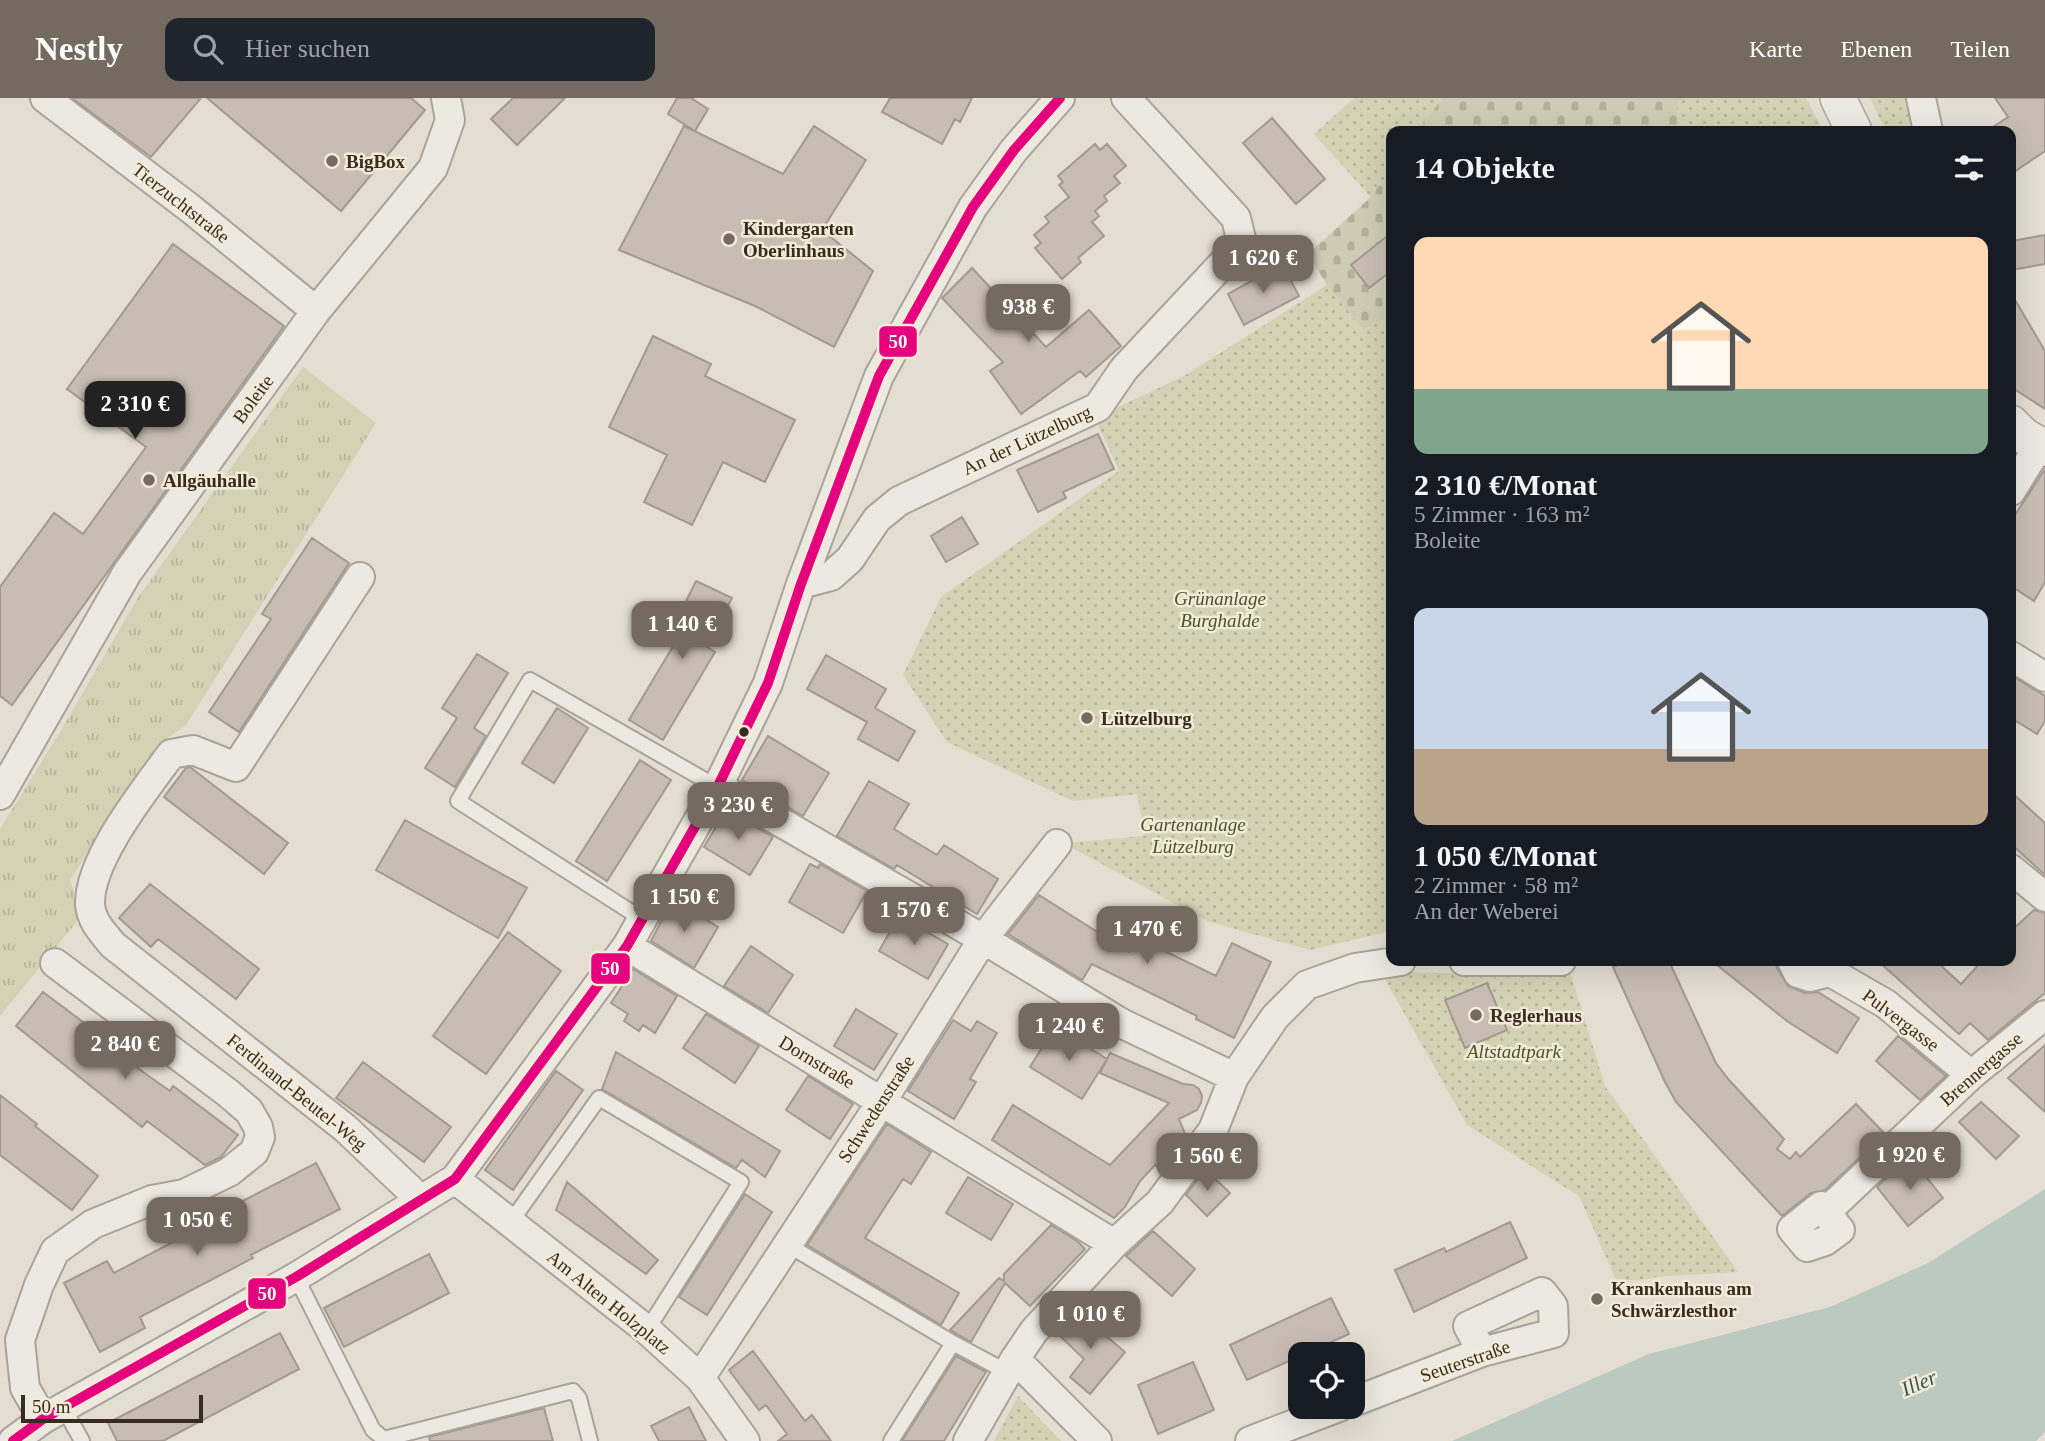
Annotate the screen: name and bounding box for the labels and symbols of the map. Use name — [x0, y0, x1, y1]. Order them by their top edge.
place label: BigBox — [346, 151, 406, 172]
marker: BigBox — [324, 153, 340, 169]
street label: Tierzuchtstraße — [128, 159, 234, 247]
place label: Kindergarten Oberlinhaus — [743, 218, 854, 261]
marker: Kindergarten Oberlinhaus — [721, 231, 737, 247]
pin: 1 620 € — [1198, 236, 1328, 295]
pin: 938 € — [979, 285, 1077, 344]
line badge: 50 — [878, 325, 918, 358]
text: 50 — [889, 331, 908, 352]
street label: Boleite — [228, 371, 278, 427]
pin: 2 310 € — [70, 382, 200, 441]
street label: An der Lützelburg — [959, 401, 1095, 479]
place label: Allgäuhalle — [163, 470, 256, 491]
marker: Allgäuhalle — [141, 472, 157, 488]
park label: Grünanlage Burghalde — [1174, 588, 1266, 631]
pin: 1 140 € — [617, 602, 747, 661]
place label: Lützelburg — [1101, 708, 1192, 729]
marker: Lützelburg — [1079, 710, 1095, 726]
unlabelled marker — [737, 725, 751, 739]
pin: 3 230 € — [673, 782, 803, 842]
park label: Gartenanlage Lützelburg — [1140, 814, 1246, 857]
pin: 1 150 € — [619, 874, 749, 934]
pin: 1 570 € — [849, 888, 979, 947]
pin: 1 470 € — [1082, 906, 1212, 966]
line badge: 50 — [590, 952, 631, 985]
text: 50 — [601, 958, 620, 979]
street label: Pulvergasse — [1859, 984, 1943, 1056]
pin: 1 240 € — [1004, 1004, 1134, 1063]
place label: Reglerhaus — [1490, 1005, 1582, 1026]
marker: Reglerhaus — [1468, 1007, 1484, 1023]
pin: 2 840 € — [60, 1021, 190, 1081]
street label: Brennergasse — [1936, 1028, 2026, 1110]
street label: Ferdinand-Beutel-Weg — [223, 1029, 371, 1155]
street label: Dornstraße — [775, 1031, 859, 1093]
park label: Altstadtpark — [1465, 1041, 1562, 1062]
street label: Schwedenstraße — [834, 1052, 918, 1166]
pin: 1 920 € — [1845, 1132, 1975, 1192]
pin: 1 560 € — [1142, 1134, 1272, 1193]
pin: 1 050 € — [132, 1198, 262, 1257]
street label: Am Alten Holzplatz — [543, 1246, 675, 1358]
line badge: 50 — [247, 1277, 287, 1310]
place label: Krankenhaus am Schwärzlesthor — [1611, 1278, 1752, 1321]
text: 50 — [258, 1283, 277, 1304]
marker: Krankenhaus am Schwärzlesthor — [1589, 1291, 1605, 1307]
pin: 1 010 € — [1025, 1292, 1155, 1351]
street label: Seuterstraße — [1417, 1336, 1513, 1386]
water label: Iller — [1897, 1365, 1941, 1402]
scale bar — [21, 1392, 203, 1424]

